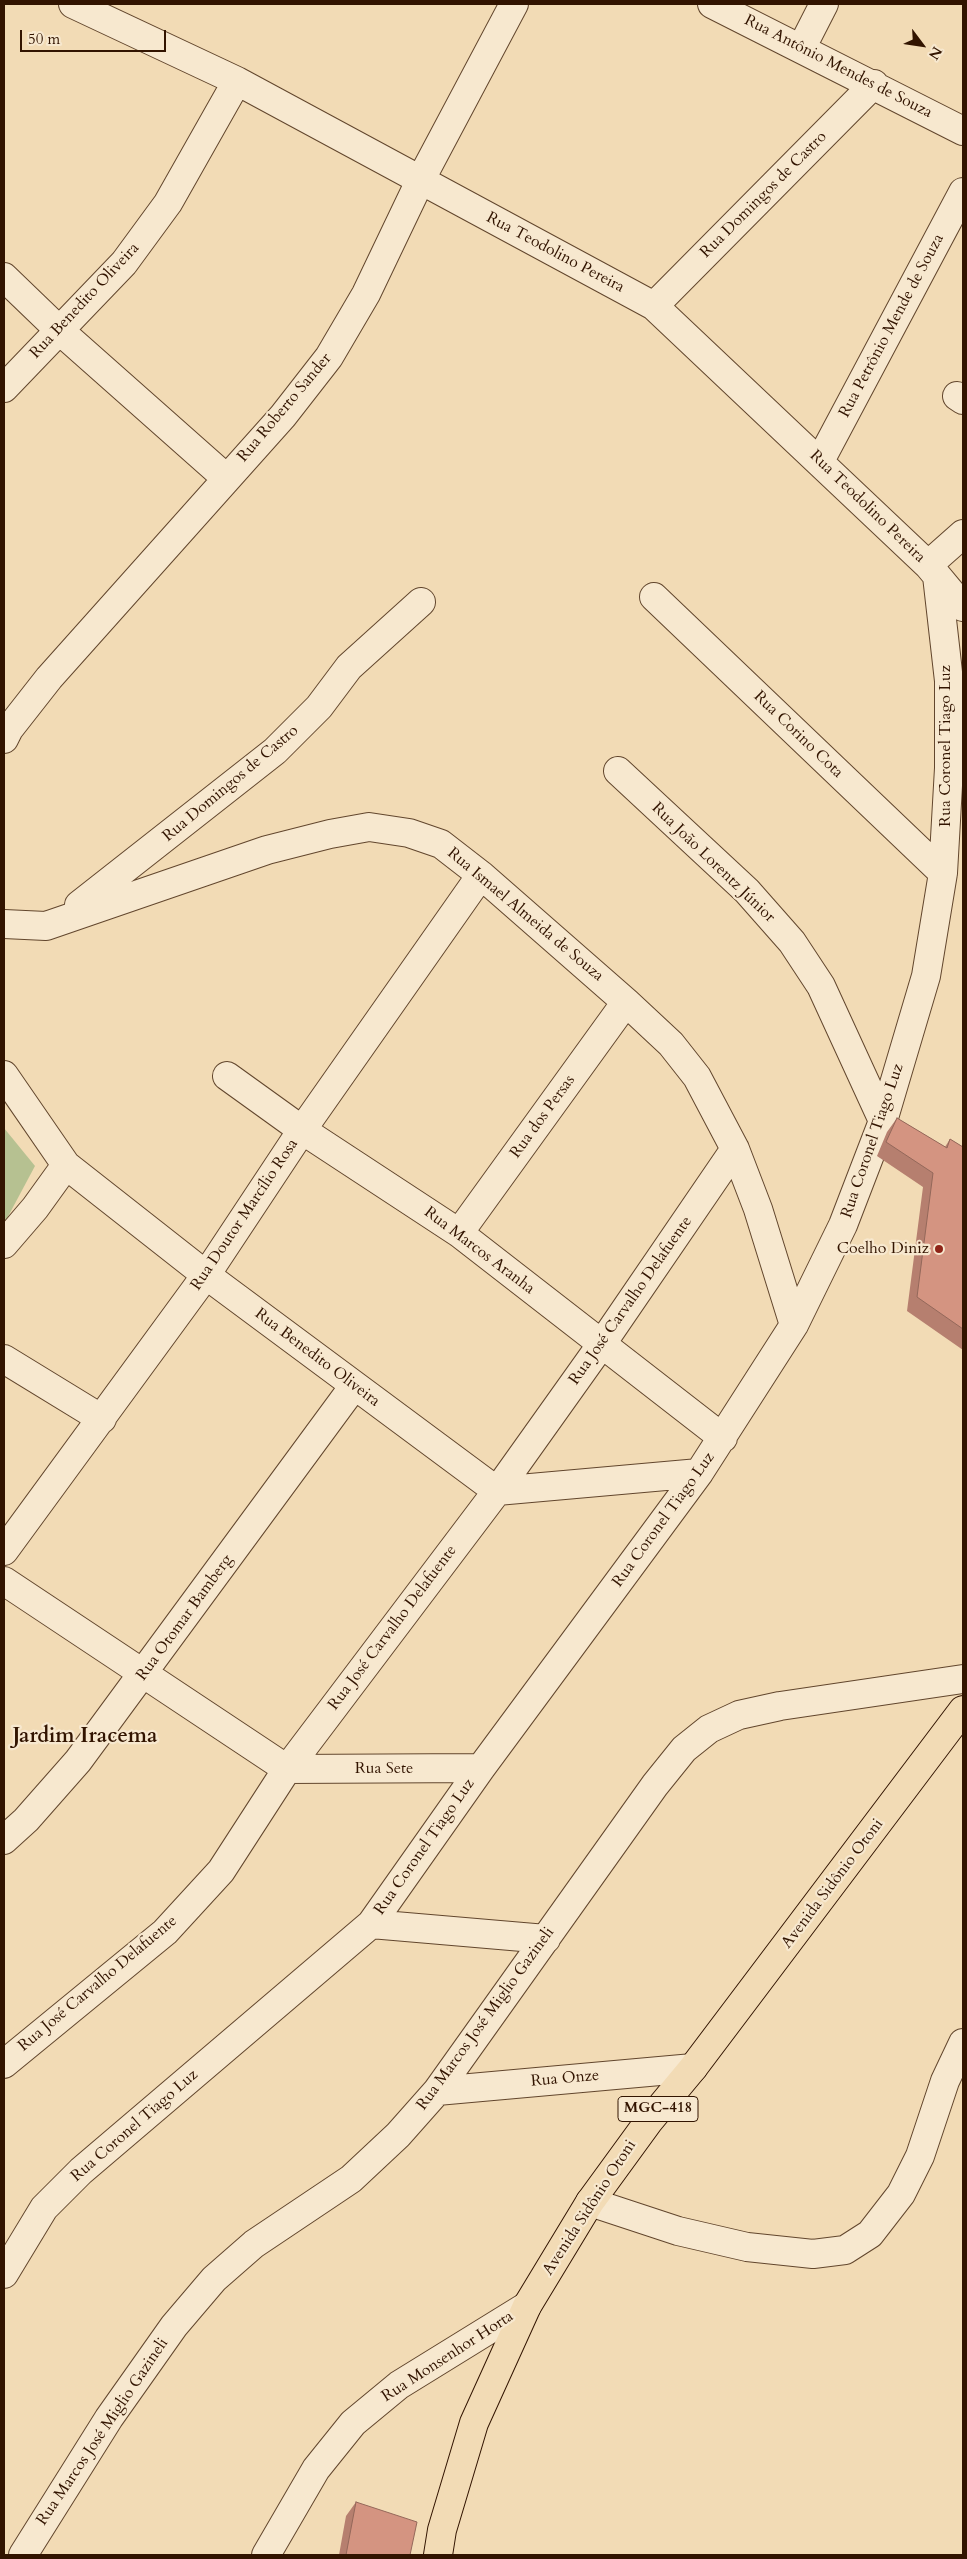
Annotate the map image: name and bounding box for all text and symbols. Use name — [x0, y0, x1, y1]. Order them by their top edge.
street label: Rua Antônio Mendes de Souza — [741, 11, 935, 123]
scale bar — [22, 20, 169, 52]
north arrow — [897, 20, 947, 70]
text: 50 m — [28, 29, 60, 49]
text: N — [924, 43, 947, 63]
street label: Rua Domingos de Castro — [697, 128, 831, 262]
street label: Rua Teodolino Pereira — [483, 208, 627, 298]
street label: Rua Petrônio Mende de Souza — [835, 231, 949, 421]
street label: Rua Benedito Oliveira — [26, 239, 144, 363]
street label: Rua Roberto Sander — [234, 350, 336, 466]
street label: Rua Teodolino Pereira — [805, 447, 929, 567]
street label: Rua Coronel Tiago Luz — [936, 665, 956, 827]
street label: Rua Corino Cota — [749, 687, 847, 783]
street label: Rua Domingos de Castro — [159, 722, 303, 846]
street label: Rua João Lorentz Júnior — [647, 799, 779, 927]
street label: Rua Ismael Almeida de Souza — [443, 844, 607, 986]
street label: Rua Coronel Tiago Luz — [838, 1061, 908, 1221]
street label: Rua dos Persas — [506, 1072, 580, 1162]
street label: Rua Doutor Marcílio Rosa — [187, 1136, 303, 1294]
street label: Rua Marcos Aranha — [420, 1203, 538, 1299]
street label: Rua José Carvalho Delafuente — [565, 1213, 697, 1389]
place label: Coelho Diniz — [837, 1239, 929, 1259]
marker: Coelho Diniz — [933, 1243, 945, 1255]
street label: Rua Benedito Oliveira — [251, 1305, 383, 1411]
street label: Rua Coronel Tiago Luz — [609, 1449, 719, 1591]
street label: Rua José Carvalho Delafuente — [325, 1542, 461, 1714]
street label: Rua Otomar Bamberg — [133, 1551, 237, 1685]
district label: Jardim Iracema — [12, 1724, 158, 1750]
street label: Rua Sete — [355, 1759, 413, 1779]
street label: Rua Coronel Tiago Luz — [371, 1775, 479, 1919]
street label: Avenida Sidônio Otoni — [778, 1815, 888, 1953]
street label: Rua José Carvalho Delafuente — [15, 1912, 181, 2056]
street label: Rua Marcos José Miglio Gazineli — [413, 1924, 559, 2114]
street label: Rua Coronel Tiago Luz — [68, 2066, 202, 2186]
street label: Rua Onze — [530, 2066, 600, 2092]
road number: MGC-418 — [618, 2096, 698, 2122]
street label: Avenida Sidônio Otoni — [539, 2137, 641, 2279]
street label: Rua Monsenhor Horta — [379, 2307, 517, 2407]
street label: Rua Marcos José Miglio Gazineli — [33, 2335, 173, 2529]

